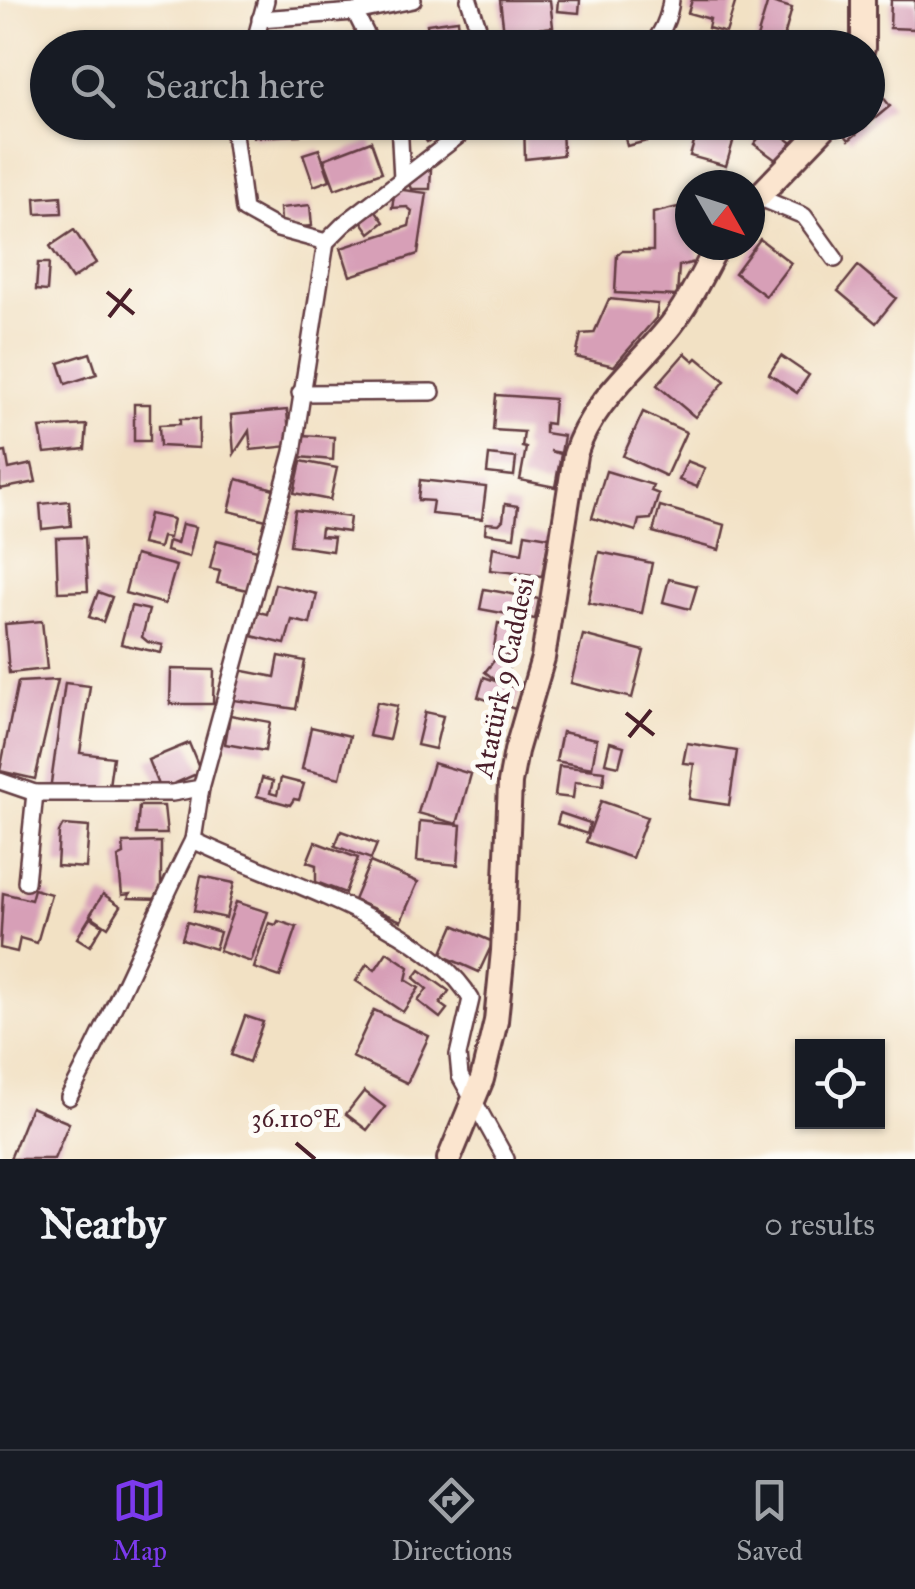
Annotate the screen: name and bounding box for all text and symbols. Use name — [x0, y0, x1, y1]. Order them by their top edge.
search box — [30, 30, 885, 140]
icon: search — [65, 58, 120, 113]
text: Search here — [145, 62, 325, 108]
north arrow — [675, 170, 765, 260]
street label: Atatürk 9 Caddesi — [465, 573, 542, 782]
map controls — [795, 1039, 885, 1129]
button: locate — [795, 1039, 885, 1129]
text: 36.110°E — [251, 1103, 341, 1134]
text: Nearby — [40, 1198, 165, 1250]
text: 0 results — [764, 1205, 875, 1244]
tab: Map — [112, 1473, 167, 1568]
tab: Directions — [391, 1473, 512, 1568]
tab: Saved — [736, 1473, 803, 1568]

